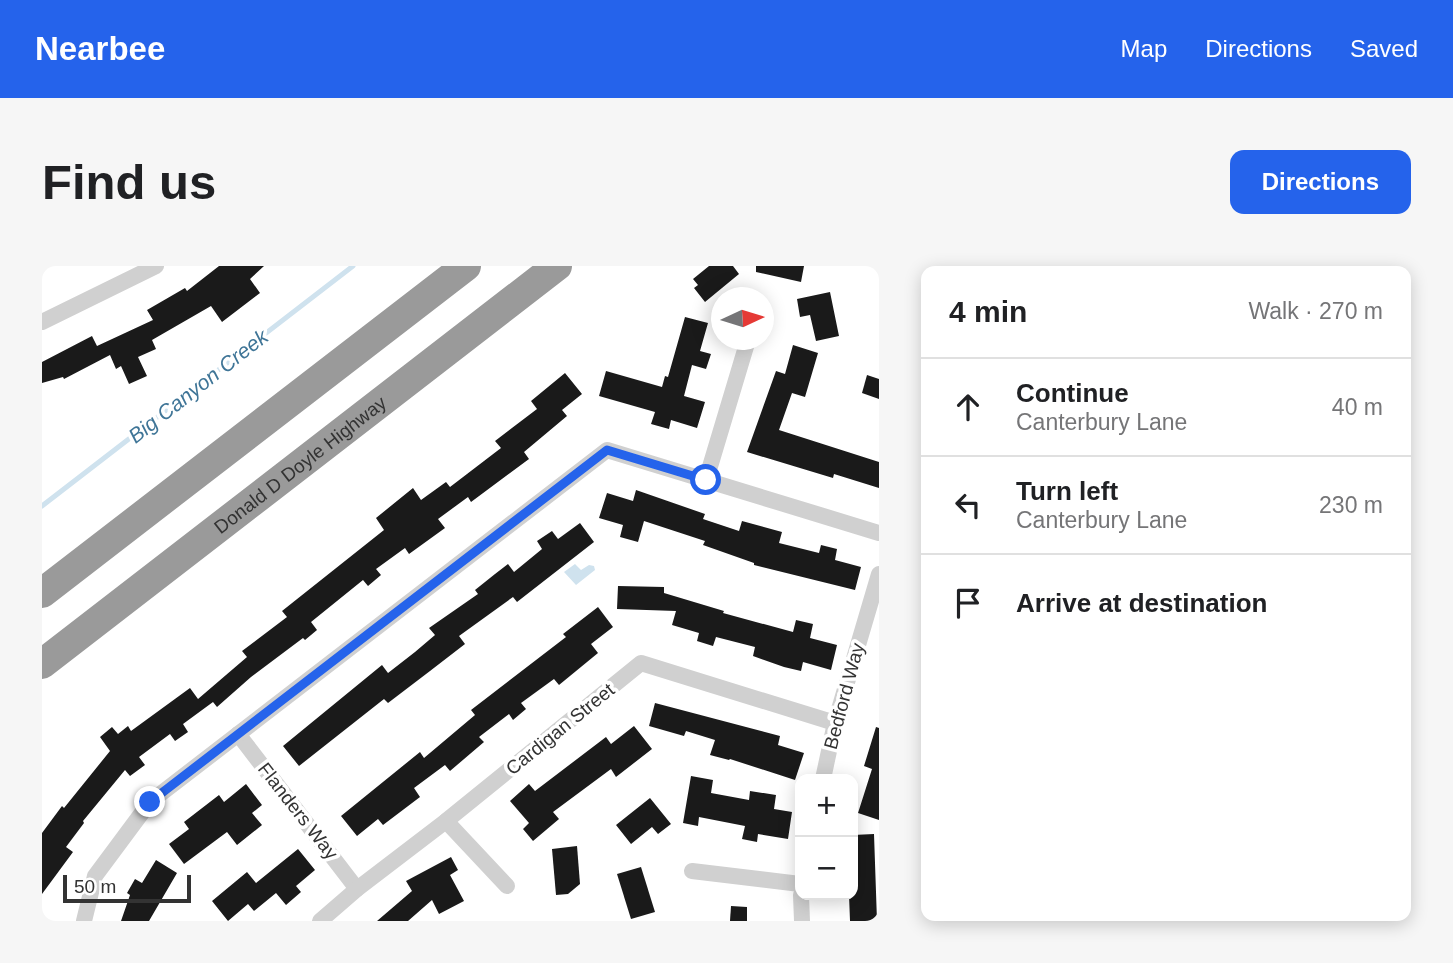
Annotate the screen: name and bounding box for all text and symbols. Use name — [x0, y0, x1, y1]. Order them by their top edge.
text: Nearbee — [35, 30, 165, 67]
text: Map — [1121, 35, 1167, 62]
text: Directions — [1205, 35, 1312, 62]
text: Saved — [1350, 35, 1418, 62]
button: Directions — [1230, 150, 1411, 214]
text: Find us — [42, 155, 216, 209]
north arrow — [711, 287, 774, 350]
text: 4 min — [949, 295, 1027, 328]
text: Walk · 270 m — [1248, 298, 1383, 324]
water label: Big Canyon Creek — [124, 324, 273, 448]
text: Continue — [1016, 378, 1129, 408]
icon: ahead — [949, 388, 987, 426]
street label: Donald D Doyle Highway — [210, 391, 390, 538]
text: 40 m — [1332, 394, 1383, 420]
text: Canterbury Lane — [1016, 409, 1187, 435]
route start — [690, 464, 721, 495]
text: Turn left — [1016, 476, 1118, 506]
icon: left — [949, 486, 987, 524]
text: 230 m — [1319, 492, 1383, 518]
text: Canterbury Lane — [1016, 507, 1187, 533]
icon: arrive — [949, 584, 987, 622]
text: Arrive at destination — [1016, 588, 1267, 618]
street label: Bedford Way — [820, 640, 868, 751]
street label: Cardigan Street — [502, 679, 619, 779]
street label: Flanders Way — [254, 759, 342, 864]
map controls — [795, 774, 858, 900]
button: + — [795, 774, 858, 837]
route end — [134, 786, 165, 817]
button: − — [795, 837, 858, 900]
scale bar — [63, 872, 191, 904]
text: 50 m — [74, 876, 116, 897]

